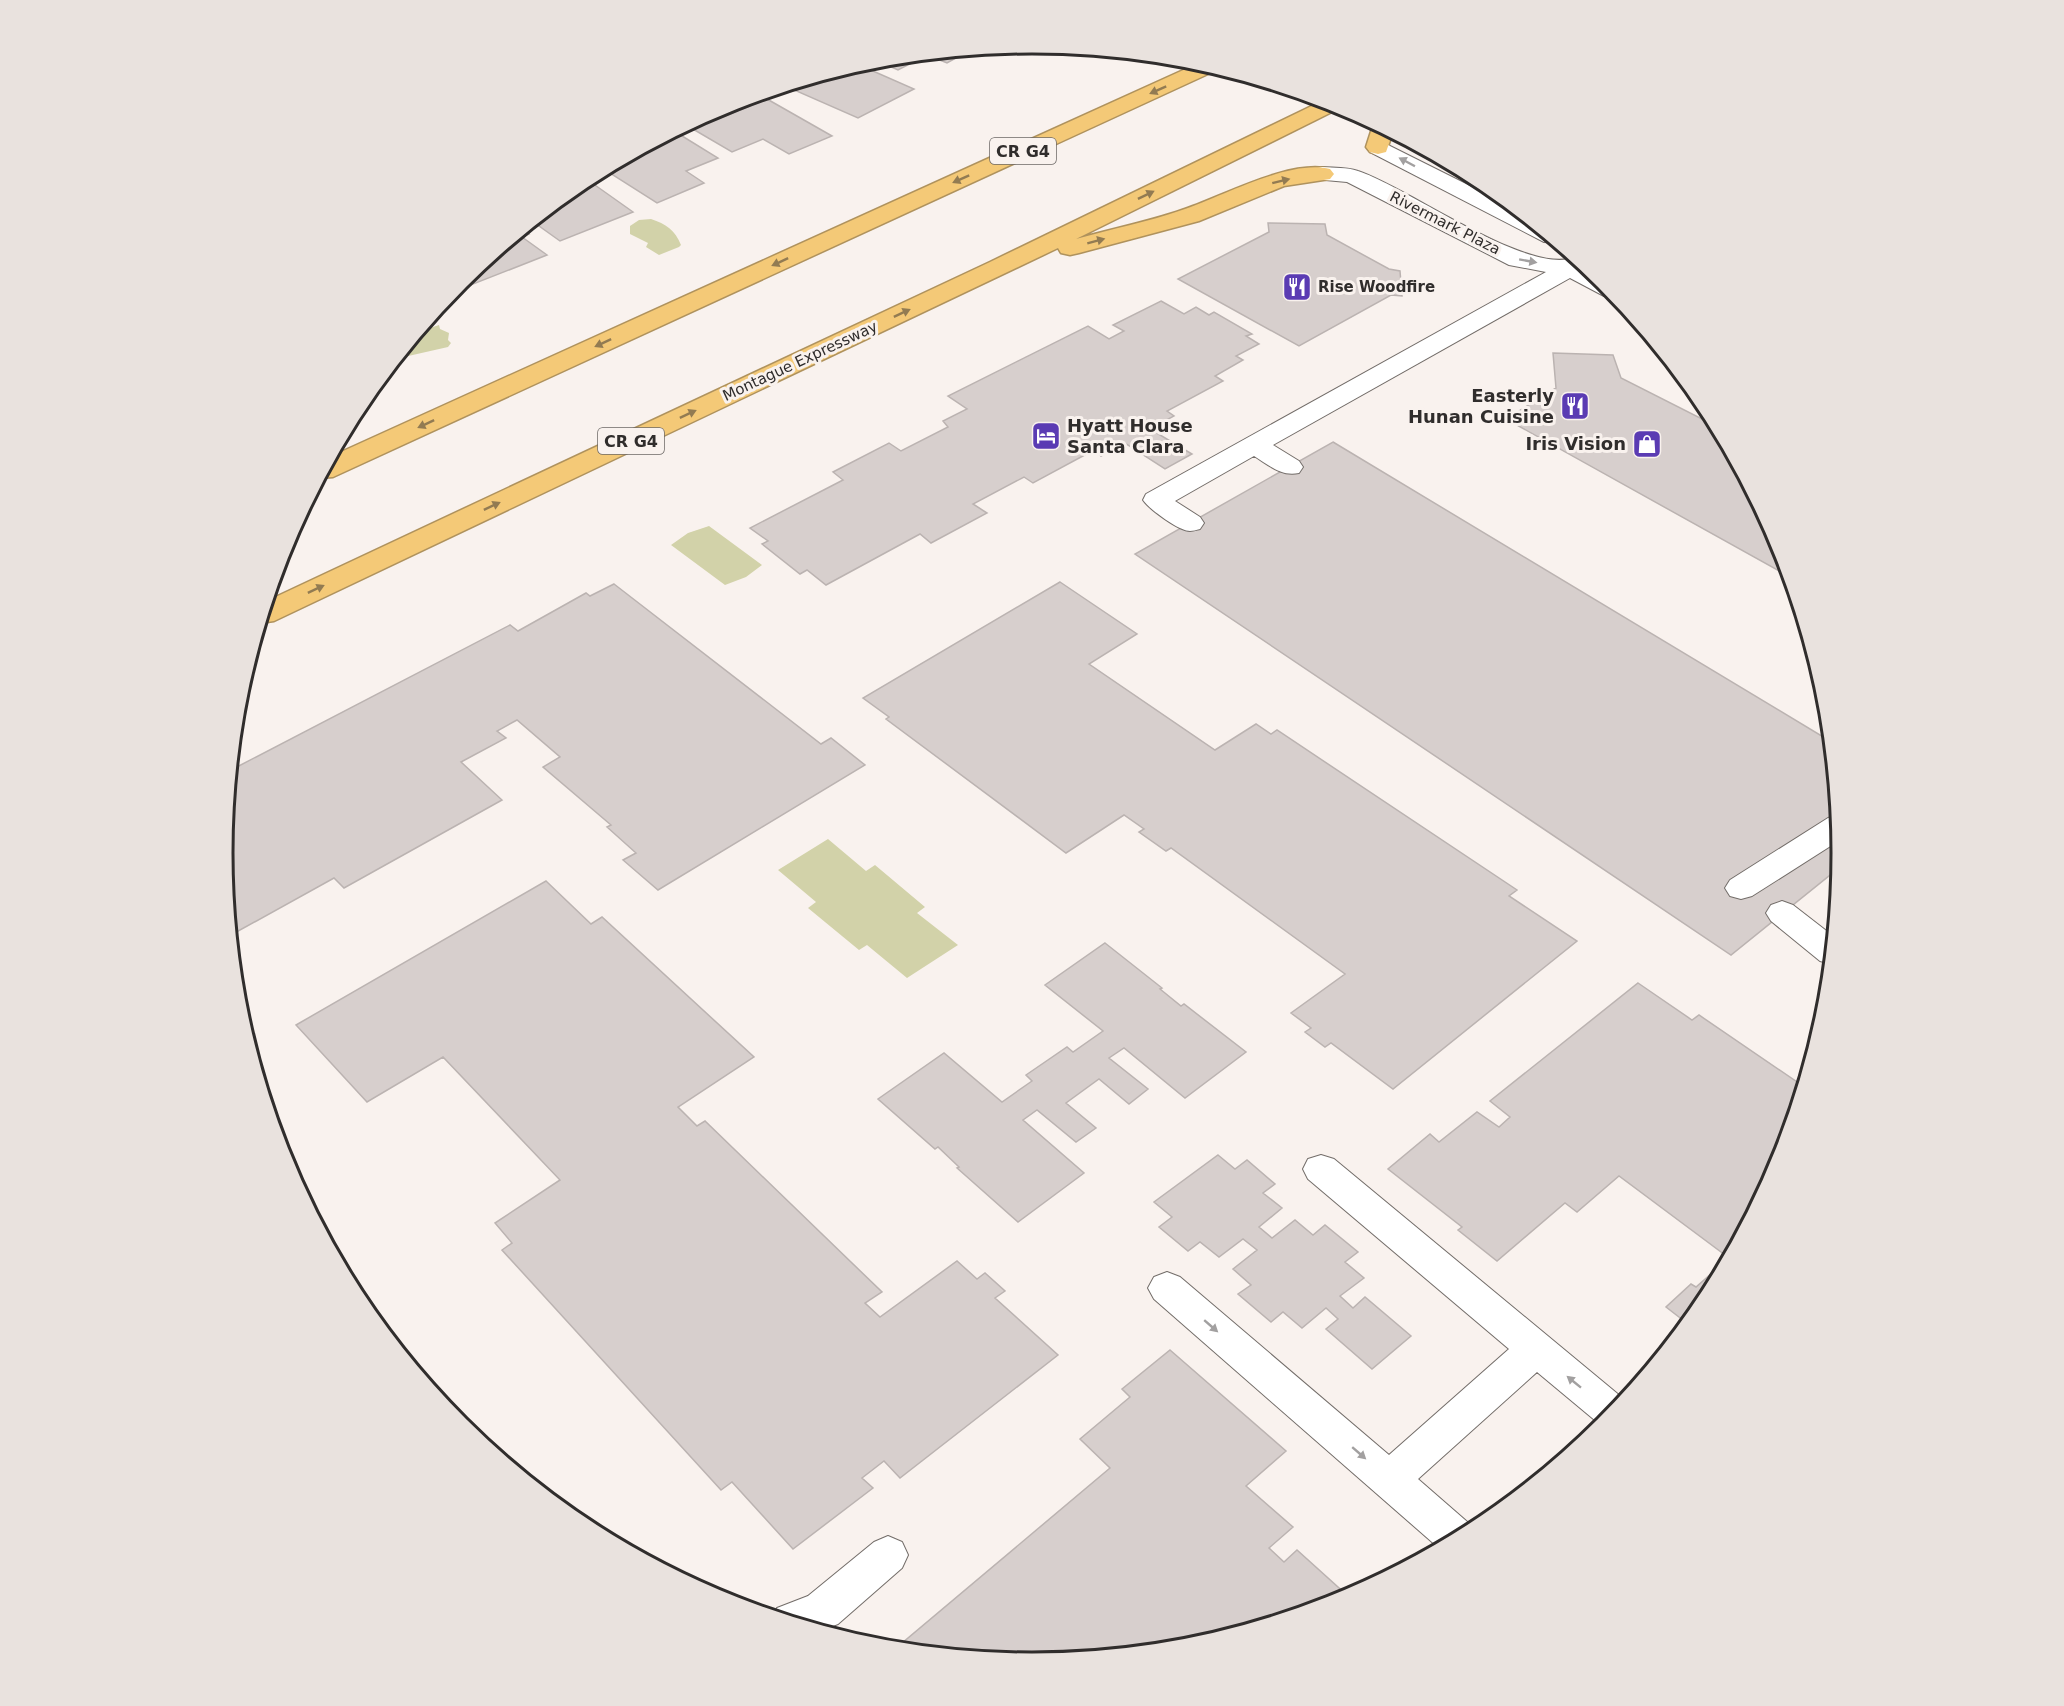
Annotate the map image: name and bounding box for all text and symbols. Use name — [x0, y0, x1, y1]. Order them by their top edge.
one-way arrow — [1150, 85, 1167, 94]
road number: CR G4 — [990, 138, 1056, 164]
one-way arrow — [1398, 157, 1415, 166]
one-way arrow — [952, 174, 970, 184]
one-way arrow — [1272, 175, 1290, 185]
street label: Rivermark Plaza — [1387, 187, 1503, 259]
one-way arrow — [1137, 190, 1154, 200]
one-way arrow — [1087, 236, 1105, 246]
one-way arrow — [772, 257, 789, 266]
one-way arrow — [1519, 257, 1538, 266]
restaurant icon: Rise Woodfire — [1281, 271, 1313, 303]
place label: Rise Woodfire — [1318, 278, 1435, 296]
one-way arrow — [893, 309, 910, 318]
street label: Montague Expressway — [720, 317, 880, 405]
one-way arrow — [595, 338, 612, 347]
place label: Easterly Hunan Cuisine — [1408, 385, 1554, 427]
restaurant icon: Easterly Hunan Cuisine — [1559, 390, 1591, 422]
one-way arrow — [679, 409, 697, 419]
place label: Hyatt House Santa Clara — [1067, 415, 1193, 457]
one-way arrow — [417, 419, 434, 428]
hotel icon: Hyatt House Santa Clara — [1030, 420, 1062, 452]
road number: CR G4 — [598, 428, 664, 454]
shop icon: Iris Vision — [1631, 428, 1663, 460]
place label: Iris Vision — [1525, 433, 1626, 454]
one-way arrow — [484, 501, 501, 510]
one-way arrow — [307, 584, 325, 594]
one-way arrow — [1203, 1319, 1218, 1332]
one-way arrow — [1567, 1377, 1582, 1389]
one-way arrow — [1351, 1446, 1366, 1459]

